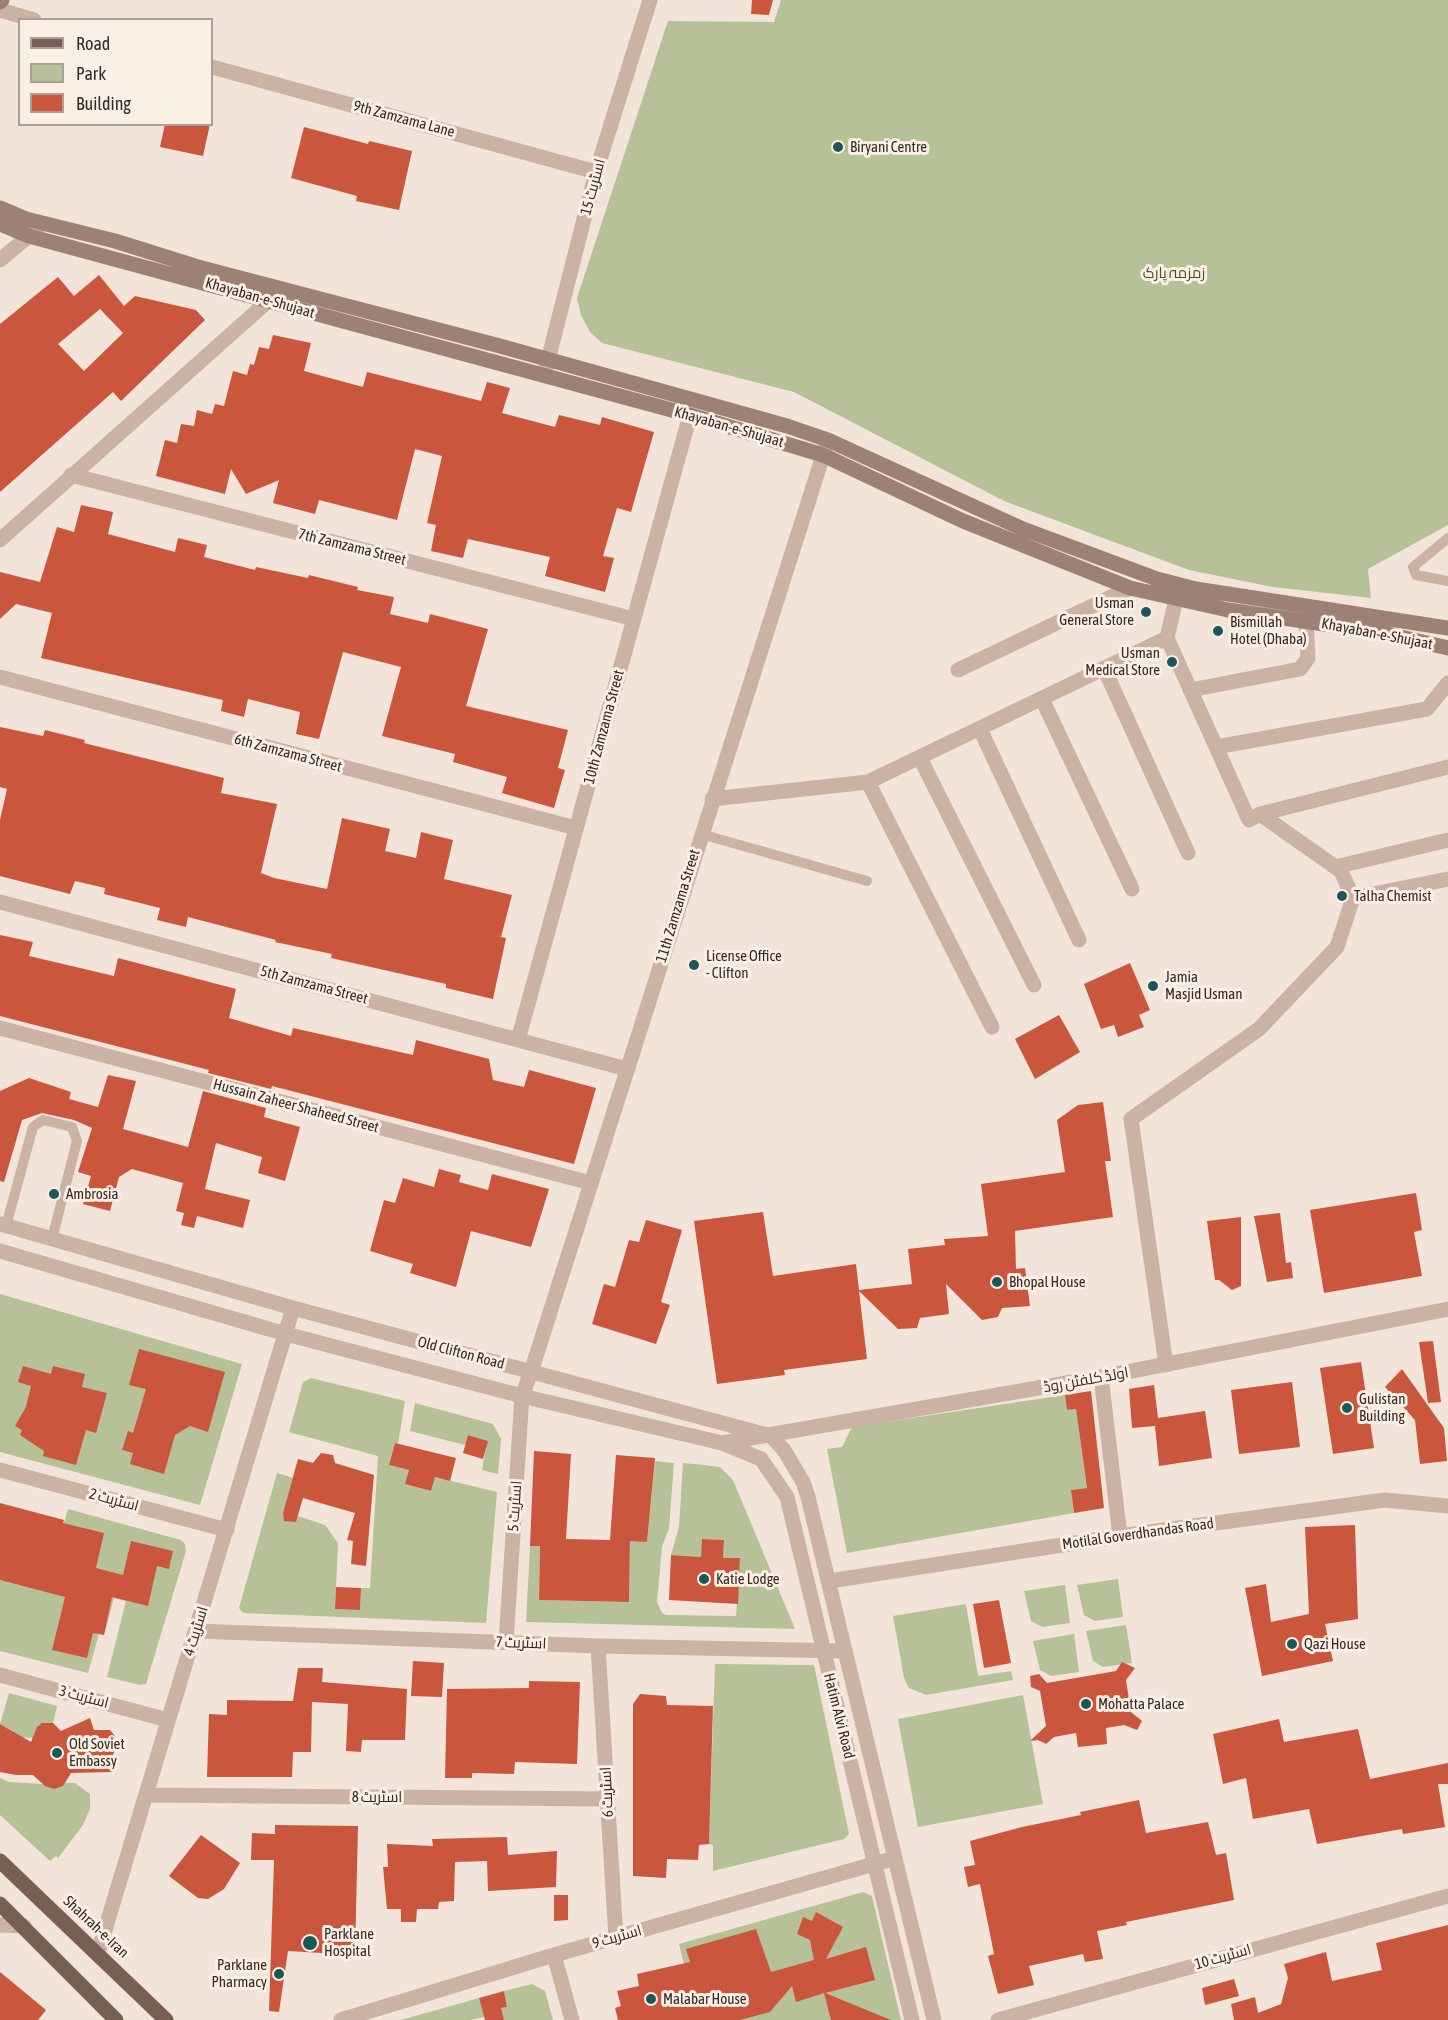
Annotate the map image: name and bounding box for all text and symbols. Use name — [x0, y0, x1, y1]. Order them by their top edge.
legend — [18, 18, 213, 126]
text: Road — [76, 33, 110, 54]
text: Park — [76, 63, 106, 84]
text: Building — [76, 93, 131, 114]
street label: 9th Zamzama Lane — [351, 97, 457, 141]
place label: Biryani Centre — [850, 138, 927, 156]
marker: Biryani Centre — [831, 140, 845, 154]
street label: اسٹریٹ 15 — [577, 157, 609, 217]
park label: زمزمہ پارک — [1143, 264, 1205, 282]
street label: Khayaban-e-Shujaat — [203, 274, 317, 322]
street label: Khayaban-e-Shujaat — [672, 403, 786, 451]
street label: 7th Zamzama Street — [296, 525, 408, 569]
place label: Usman General Store — [1059, 594, 1134, 629]
marker: Usman General Store — [1139, 605, 1153, 619]
place label: Bismillah Hotel (Dhaba) — [1230, 613, 1307, 648]
street label: Khayaban-e-Shujaat — [1320, 614, 1434, 654]
marker: Bismillah Hotel (Dhaba) — [1211, 624, 1225, 638]
place label: Usman Medical Store — [1085, 644, 1160, 679]
marker: Usman Medical Store — [1165, 655, 1179, 669]
street label: 10th Zamzama Street — [580, 668, 628, 786]
street label: 6th Zamzama Street — [232, 730, 344, 776]
street label: 11th Zamzama Street — [652, 847, 704, 965]
place label: Talha Chemist — [1354, 887, 1431, 905]
marker: Talha Chemist — [1335, 889, 1349, 903]
place label: License Office - Clifton — [706, 947, 782, 982]
marker: License Office - Clifton — [687, 958, 701, 972]
street label: 5th Zamzama Street — [258, 962, 370, 1008]
place label: Jamia Masjid Usman — [1165, 968, 1243, 1003]
marker: Jamia Masjid Usman — [1146, 979, 1160, 993]
street label: Hussain Zaheer Shaheed Street — [211, 1075, 381, 1137]
place label: Ambrosia — [66, 1185, 118, 1203]
marker: Ambrosia — [47, 1187, 61, 1201]
place label: Bhopal House — [1009, 1273, 1086, 1291]
marker: Bhopal House — [990, 1275, 1004, 1289]
street label: Old Clifton Road — [416, 1333, 506, 1373]
street label: اولڈ کلفٹن روڈ — [1042, 1364, 1130, 1396]
place label: Gulistan Building — [1359, 1390, 1405, 1425]
marker: Gulistan Building — [1340, 1401, 1354, 1415]
street label: اسٹریٹ 5 — [504, 1480, 526, 1532]
street label: اسٹریٹ 2 — [87, 1485, 141, 1515]
street label: Motilal Goverdhandas Road — [1061, 1514, 1215, 1554]
place label: Katie Lodge — [716, 1570, 780, 1588]
marker: Katie Lodge — [697, 1572, 711, 1586]
street label: اسٹریٹ 4 — [180, 1604, 212, 1658]
street label: اسٹریٹ 7 — [495, 1633, 547, 1653]
place label: Qazi House — [1304, 1635, 1366, 1653]
marker: Qazi House — [1285, 1637, 1299, 1651]
street label: Hatim Alvi Road — [820, 1671, 858, 1761]
street label: اسٹریٹ 3 — [57, 1682, 111, 1712]
place label: Mohatta Palace — [1098, 1695, 1184, 1713]
marker: Mohatta Palace — [1079, 1697, 1093, 1711]
place label: Old Soviet Embassy — [69, 1735, 125, 1770]
marker: Old Soviet Embassy — [50, 1746, 64, 1760]
street label: اسٹریٹ 6 — [597, 1766, 617, 1818]
street label: اسٹریٹ 8 — [352, 1788, 402, 1806]
street label: Shahrah-e-Iran — [60, 1892, 132, 1962]
street label: اسٹریٹ 9 — [590, 1921, 644, 1953]
place label: Parklane Hospital — [324, 1925, 374, 1960]
marker: Parklane Hospital — [301, 1934, 319, 1952]
street label: اسٹریٹ 10 — [1193, 1940, 1253, 1974]
place label: Parklane Pharmacy — [211, 1956, 267, 1991]
marker: Parklane Pharmacy — [272, 1967, 286, 1981]
place label: Malabar House — [663, 1990, 747, 2008]
marker: Malabar House — [644, 1992, 658, 2006]

